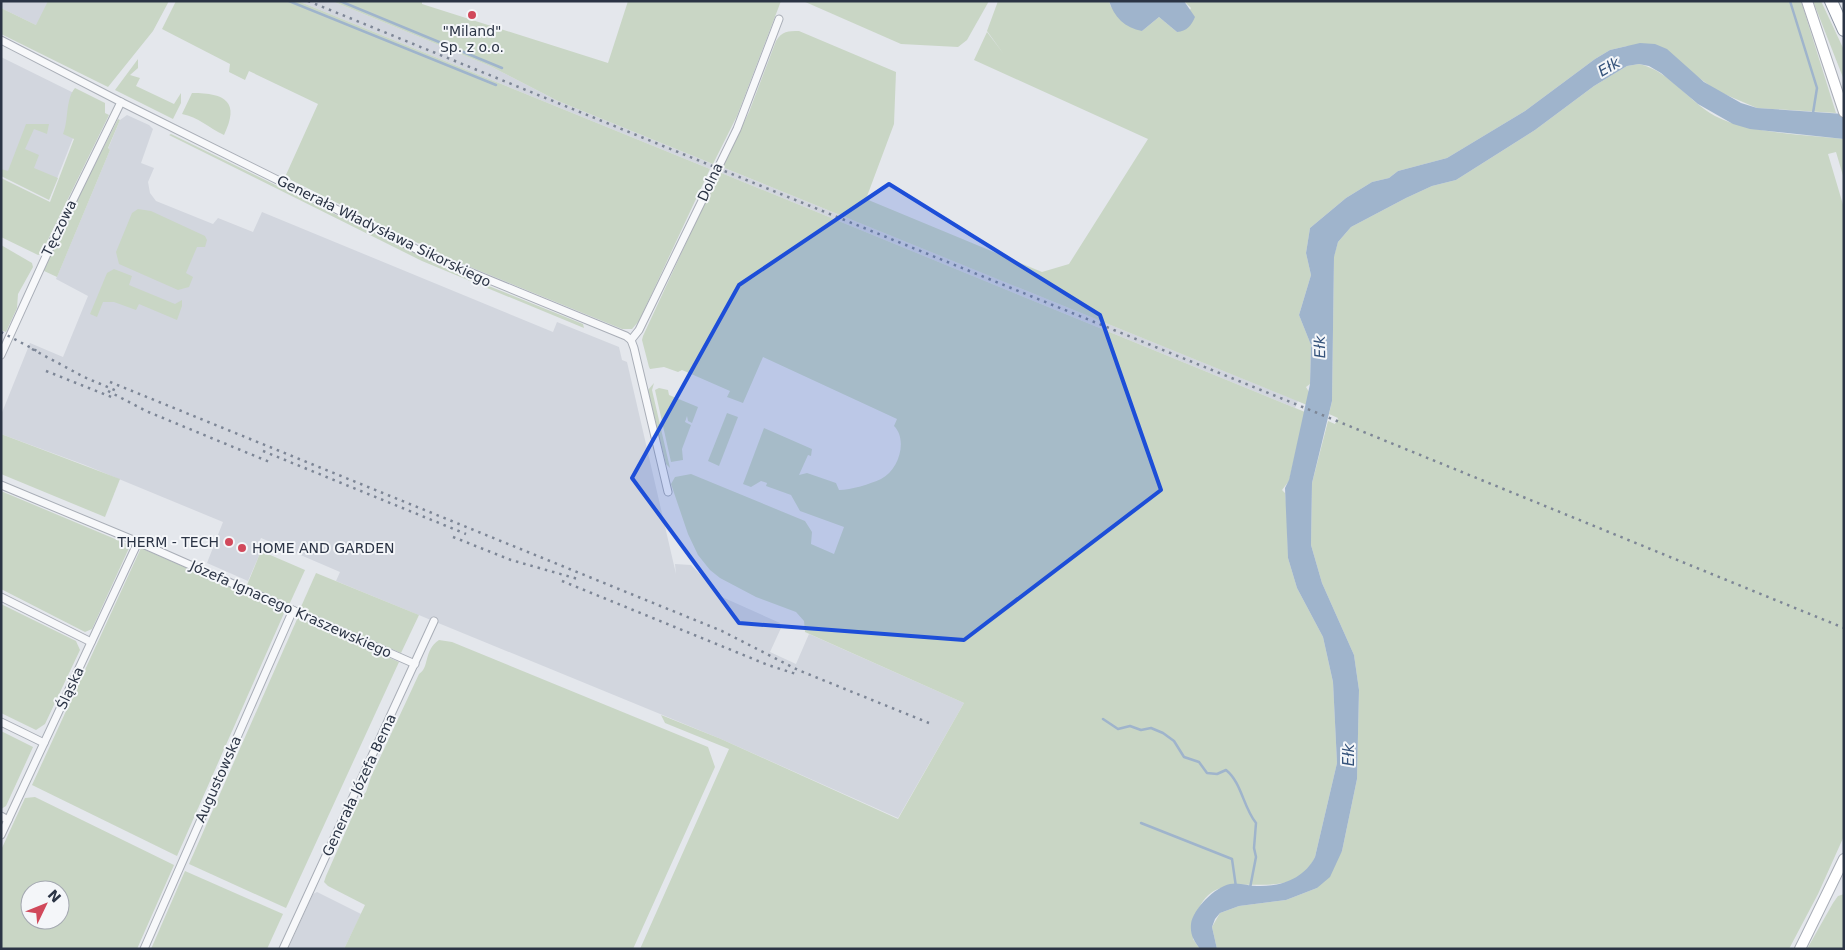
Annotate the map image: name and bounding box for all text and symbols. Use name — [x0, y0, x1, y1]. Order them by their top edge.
marker: "Miland" Sp. z o.o. — [466, 9, 478, 21]
place label: "Miland" Sp. z o.o. — [440, 23, 504, 55]
water label: Ełk — [1595, 53, 1624, 80]
street label: Dolna — [694, 160, 726, 204]
street label: Generała Władysława Sikorskiego — [274, 172, 494, 290]
street label: Tęczowa — [38, 197, 80, 260]
water label: Ełk — [1311, 334, 1329, 358]
place label: THERM - TECH — [117, 534, 219, 550]
marker: THERM - TECH — [223, 536, 235, 548]
place label: HOME AND GARDEN — [252, 540, 394, 556]
marker: HOME AND GARDEN — [236, 542, 248, 554]
street label: Józefa Ignacego Kraszewskiego — [187, 557, 394, 661]
street label: Śląska — [52, 664, 87, 712]
street label: Generała Józefa Bema — [319, 711, 399, 859]
street label: Augustowska — [192, 733, 244, 825]
water label: Ełk — [1340, 742, 1358, 766]
north arrow — [20, 880, 70, 930]
text: N — [45, 886, 64, 906]

